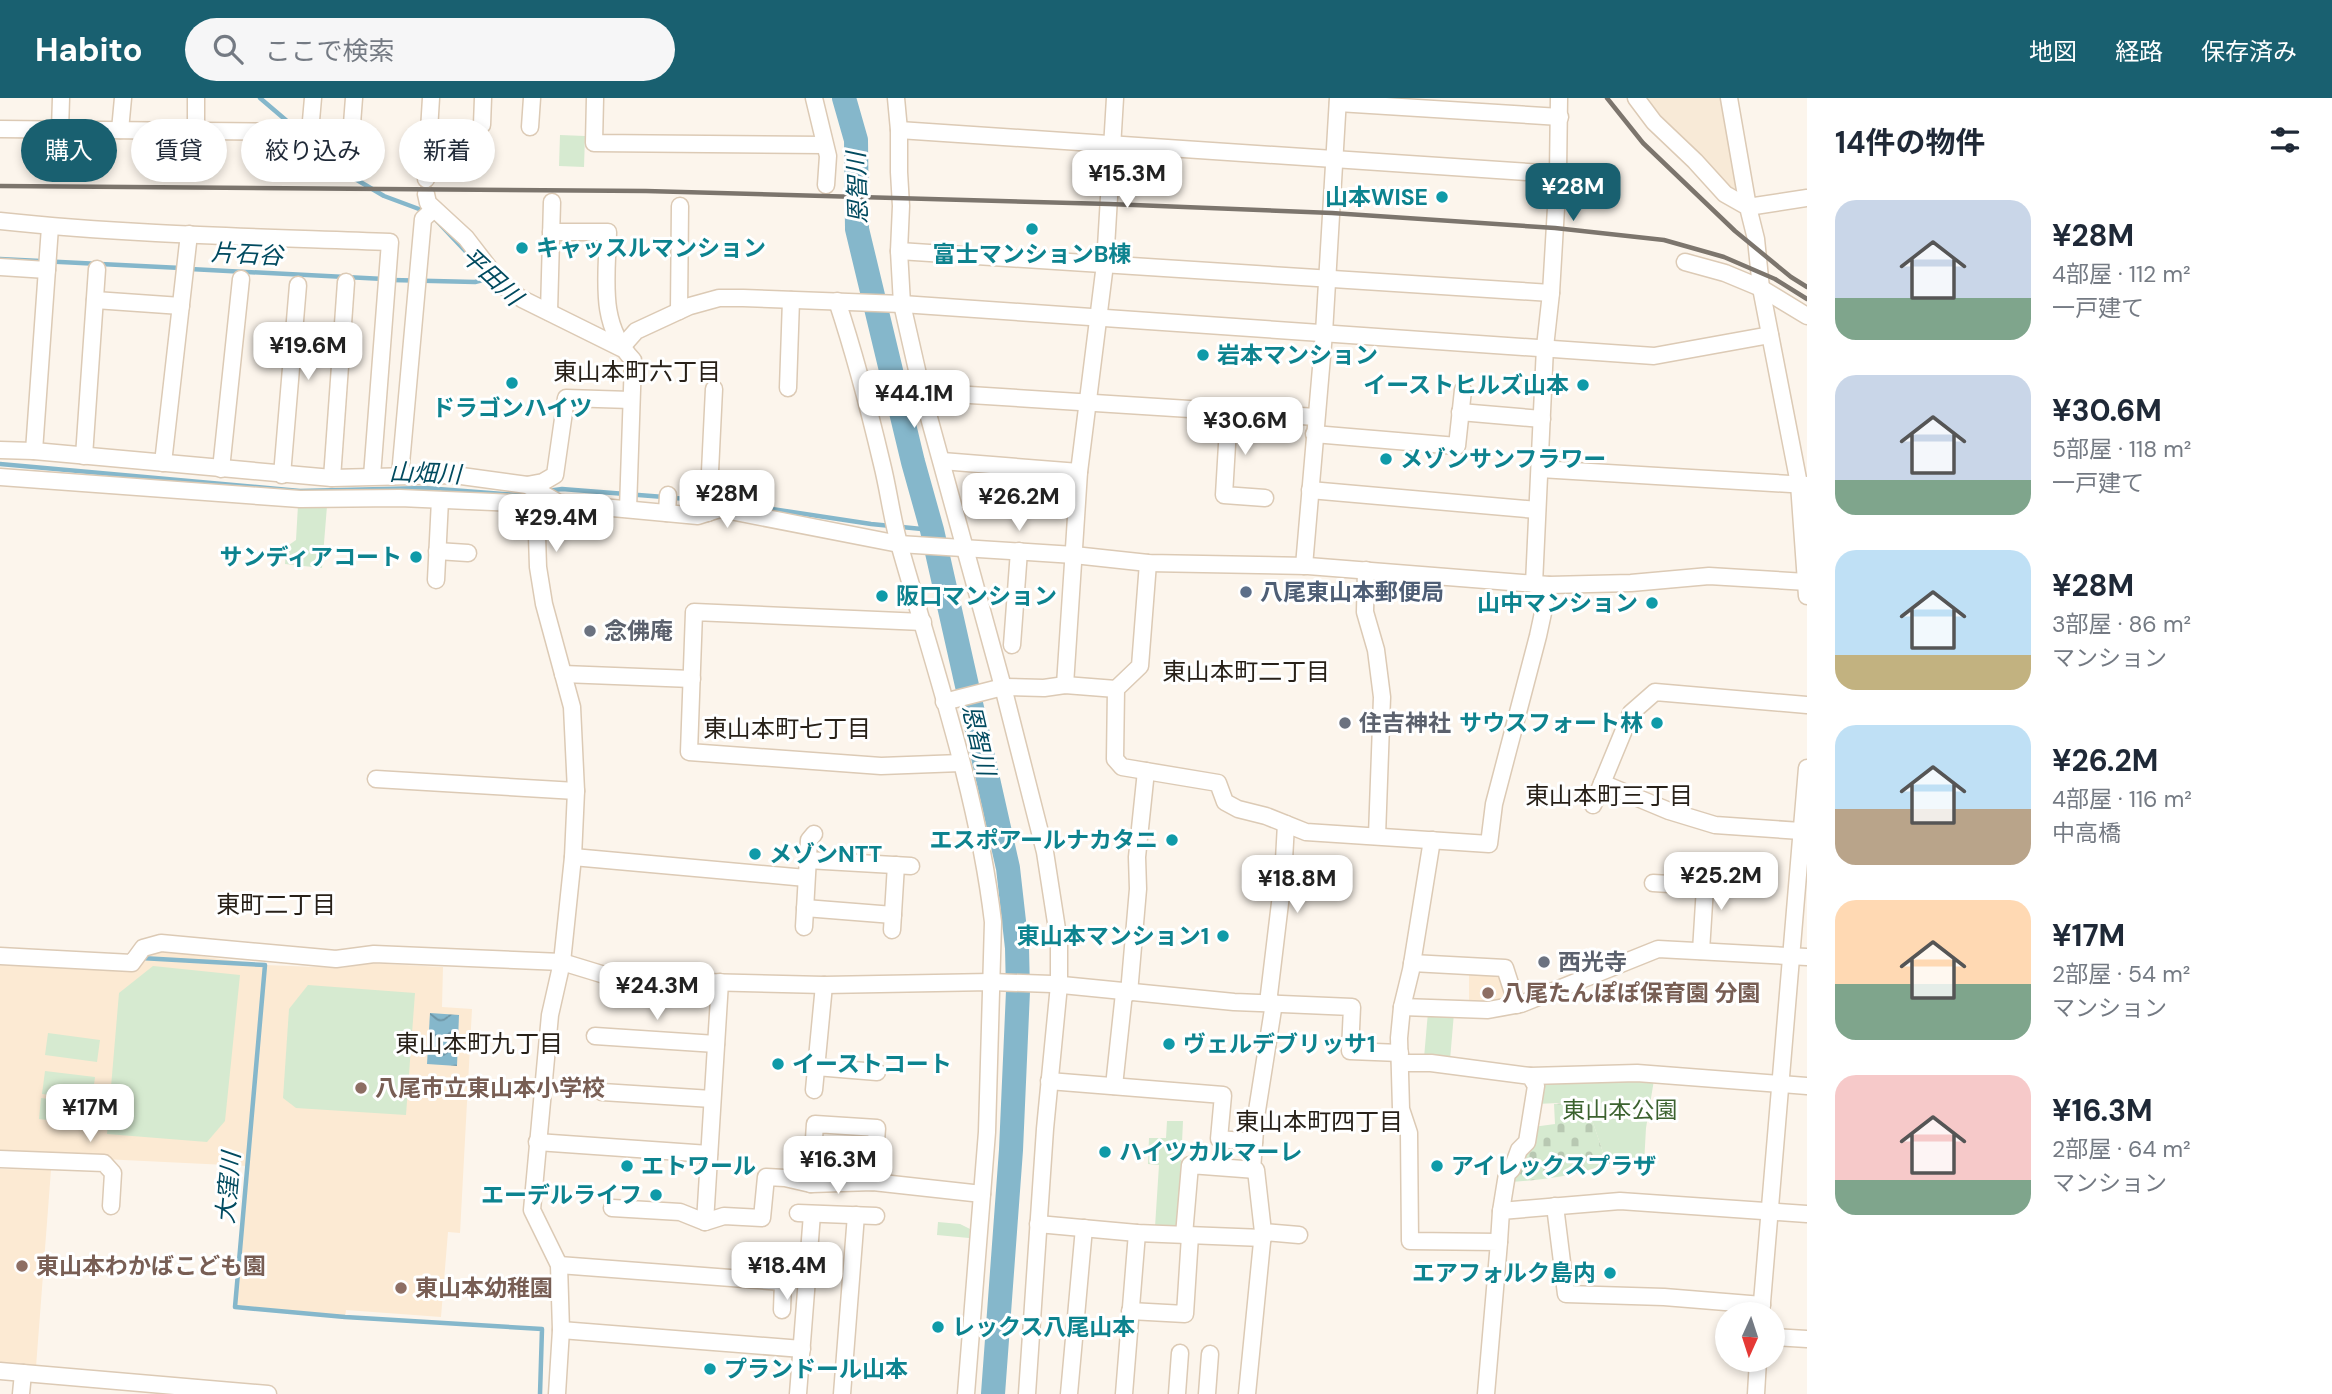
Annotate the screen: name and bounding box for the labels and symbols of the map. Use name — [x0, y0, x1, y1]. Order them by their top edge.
water label: 恩智川 — [840, 148, 874, 225]
pin: ¥15.3M — [1070, 150, 1184, 210]
pin: ¥28M — [1532, 164, 1614, 223]
place label: 山本WISE — [1325, 182, 1428, 212]
marker: 山本WISE — [1434, 189, 1450, 205]
marker: 富士マンションB棟 — [1024, 221, 1040, 237]
place label: キャッスルマンション — [536, 233, 766, 263]
water label: 片石谷 — [210, 237, 286, 271]
place label: 富士マンションB棟 — [933, 239, 1131, 269]
water label: 平田川 — [455, 240, 531, 314]
marker: キャッスルマンション — [514, 240, 530, 256]
pin: ¥19.6M — [251, 322, 365, 382]
place label: 岩本マンション — [1217, 340, 1378, 370]
marker: 岩本マンション — [1195, 347, 1211, 363]
district label: 東山本町六丁目 — [553, 356, 721, 387]
pin: ¥44.1M — [857, 370, 971, 430]
place label: イーストヒルズ山本 — [1363, 370, 1569, 400]
marker: ドラゴンハイツ — [504, 375, 520, 391]
marker: イーストヒルズ山本 — [1575, 377, 1591, 393]
place label: ドラゴンハイツ — [432, 393, 592, 423]
pin: ¥30.6M — [1188, 398, 1302, 457]
place label: メゾンサンフラワー — [1400, 444, 1606, 474]
marker: メゾンサンフラワー — [1378, 451, 1394, 467]
water label: 山畑川 — [388, 456, 465, 490]
pin: ¥28M — [686, 470, 768, 530]
pin: ¥26.2M — [962, 474, 1076, 533]
pin: ¥29.4M — [499, 494, 613, 554]
place label: サンディアコート — [220, 542, 402, 572]
marker: サンディアコート — [408, 549, 424, 565]
place label: 八尾東山本郵便局 — [1260, 577, 1444, 607]
place label: 阪口マンション — [896, 581, 1057, 611]
marker: 八尾東山本郵便局 — [1238, 584, 1254, 600]
marker: 阪口マンション — [874, 588, 890, 604]
place label: 山中マンション — [1477, 588, 1638, 618]
marker: 山中マンション — [1644, 595, 1660, 611]
place label: 念佛庵 — [604, 616, 673, 646]
marker: 念佛庵 — [582, 623, 598, 639]
district label: 東山本町二丁目 — [1162, 656, 1330, 687]
water label: 恩智川 — [956, 701, 1003, 781]
place label: 住吉神社 — [1359, 708, 1451, 738]
place label: サウスフォート林 — [1459, 708, 1643, 738]
district label: 東山本町七丁目 — [703, 713, 871, 744]
marker: 住吉神社 — [1337, 715, 1353, 731]
marker: サウスフォート林 — [1649, 715, 1665, 731]
district label: 東山本町三丁目 — [1525, 780, 1693, 811]
place label: エスポアールナカタニ — [929, 825, 1158, 855]
marker: エスポアールナカタニ — [1164, 832, 1180, 848]
place label: メゾンNTT — [769, 839, 882, 869]
marker: メゾンNTT — [747, 846, 763, 862]
pin: ¥25.2M — [1664, 852, 1778, 912]
pin: ¥18.8M — [1240, 856, 1354, 915]
district label: 東町二丁目 — [216, 889, 336, 920]
place label: 東山本マンション1 — [1017, 921, 1209, 951]
marker: 東山本マンション1 — [1215, 928, 1231, 944]
place label: 西光寺 — [1558, 947, 1627, 977]
marker: 西光寺 — [1536, 954, 1552, 970]
pin: ¥24.3M — [600, 962, 714, 1022]
place label: 八尾たんぽぽ保育園 分園 — [1502, 978, 1760, 1008]
marker: 八尾たんぽぽ保育園 分園 — [1480, 985, 1496, 1001]
district label: 東山本町九丁目 — [395, 1028, 563, 1059]
place label: ヴェルデブリッサ1 — [1183, 1029, 1375, 1059]
marker: ヴェルデブリッサ1 — [1161, 1036, 1177, 1052]
place label: イーストコート — [792, 1049, 952, 1079]
marker: イーストコート — [770, 1056, 786, 1072]
place label: 八尾市立東山本小学校 — [375, 1073, 605, 1103]
marker: 八尾市立東山本小学校 — [353, 1080, 369, 1096]
pin: ¥17M — [49, 1084, 131, 1144]
park label: 東山本公園 — [1563, 1095, 1678, 1125]
district label: 東山本町四丁目 — [1235, 1106, 1403, 1137]
pin: ¥16.3M — [781, 1136, 895, 1196]
place label: ハイツカルマーレ — [1119, 1137, 1303, 1167]
marker: ハイツカルマーレ — [1097, 1144, 1113, 1160]
water label: 大窪川 — [209, 1148, 247, 1225]
place label: エトワール — [641, 1151, 756, 1181]
place label: アイレックスプラザ — [1451, 1151, 1656, 1181]
marker: エトワール — [619, 1158, 635, 1174]
marker: アイレックスプラザ — [1429, 1158, 1445, 1174]
place label: エーデルライフ — [481, 1180, 642, 1210]
marker: エーデルライフ — [648, 1187, 664, 1203]
pin: ¥18.4M — [730, 1242, 844, 1302]
place label: 東山本わかばこども園 — [36, 1251, 266, 1281]
marker: 東山本わかばこども園 — [14, 1258, 30, 1274]
place label: エアフォルク島内 — [1412, 1258, 1596, 1288]
marker: エアフォルク島内 — [1602, 1265, 1618, 1281]
place label: 東山本幼稚園 — [415, 1273, 553, 1303]
marker: 東山本幼稚園 — [393, 1280, 409, 1296]
north arrow — [1715, 1302, 1785, 1372]
place label: レックス八尾山本 — [952, 1312, 1135, 1342]
marker: レックス八尾山本 — [930, 1319, 946, 1335]
place label: プランドール山本 — [724, 1354, 908, 1384]
marker: プランドール山本 — [702, 1361, 718, 1377]

